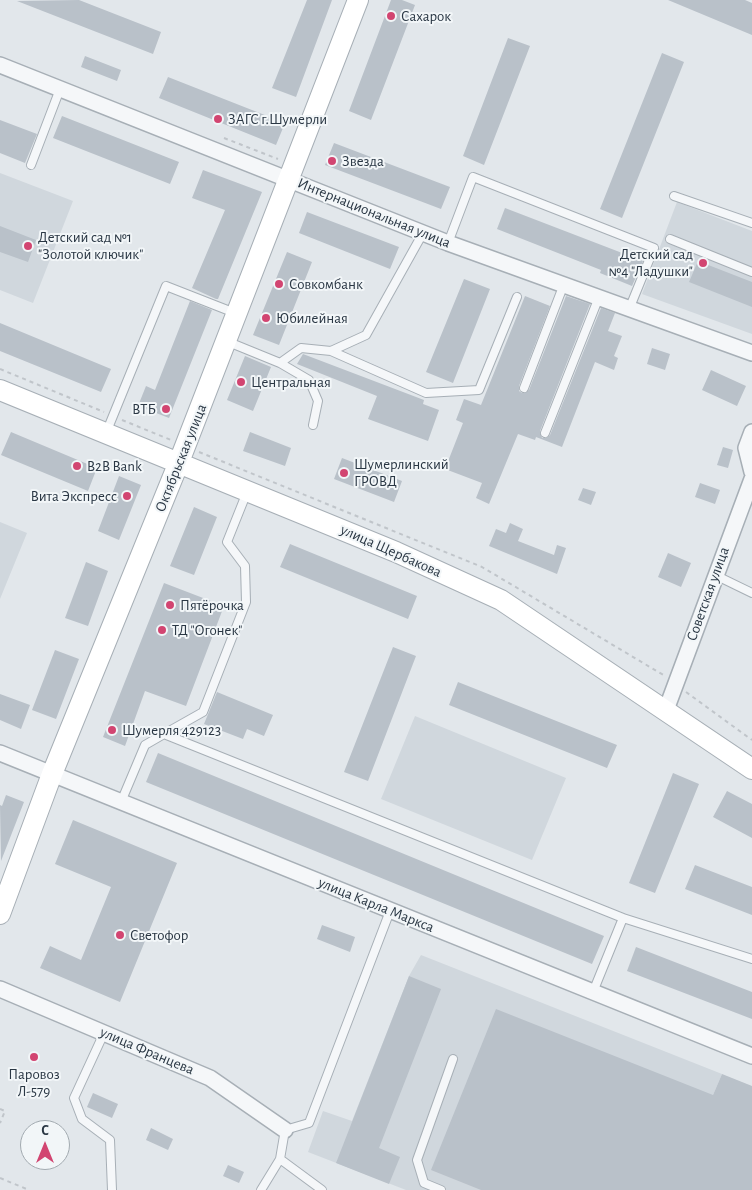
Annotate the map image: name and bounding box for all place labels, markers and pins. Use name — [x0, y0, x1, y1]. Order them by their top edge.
place label: Сахарок — [401, 7, 451, 25]
marker: Сахарок — [385, 10, 397, 22]
place label: ЗАГС г.Шумерли — [228, 110, 327, 128]
marker: ЗАГС г.Шумерли — [212, 113, 224, 125]
place label: Звезда — [342, 152, 384, 170]
marker: Звезда — [326, 155, 338, 167]
place label: Детский сад №1 "Золотой ключик" — [38, 228, 143, 263]
marker: Детский сад №1 "Золотой ключик" — [22, 240, 34, 252]
place label: Детский сад №4 "Ладушки" — [608, 245, 693, 280]
marker: Детский сад №4 "Ладушки" — [697, 257, 709, 269]
place label: Совкомбанк — [289, 275, 363, 293]
marker: Совкомбанк — [273, 278, 285, 290]
place label: Юбилейная — [276, 309, 348, 327]
marker: Юбилейная — [260, 312, 272, 324]
place label: Центральная — [251, 373, 331, 391]
marker: Центральная — [235, 376, 247, 388]
place label: ВТБ — [132, 400, 156, 418]
marker: ВТБ — [160, 403, 172, 415]
place label: Шумерлинский ГРОВД — [354, 455, 449, 490]
place label: B2B Bank — [87, 457, 142, 475]
marker: B2B Bank — [71, 460, 83, 472]
marker: Шумерлинский ГРОВД — [338, 467, 350, 479]
place label: Вита Экспресс — [30, 487, 117, 505]
marker: Вита Экспресс — [121, 490, 133, 502]
place label: Пятёрочка — [180, 596, 244, 614]
marker: Пятёрочка — [164, 599, 176, 611]
place label: ТД "Огонек" — [172, 621, 242, 639]
marker: ТД "Огонек" — [156, 624, 168, 636]
place label: Шумерля 429123 — [122, 721, 221, 739]
marker: Шумерля 429123 — [106, 724, 118, 736]
place label: Светофор — [130, 926, 188, 944]
marker: Светофор — [114, 929, 126, 941]
marker: Паровоз Л-579 — [28, 1051, 40, 1063]
place label: Паровоз Л-579 — [8, 1065, 60, 1100]

